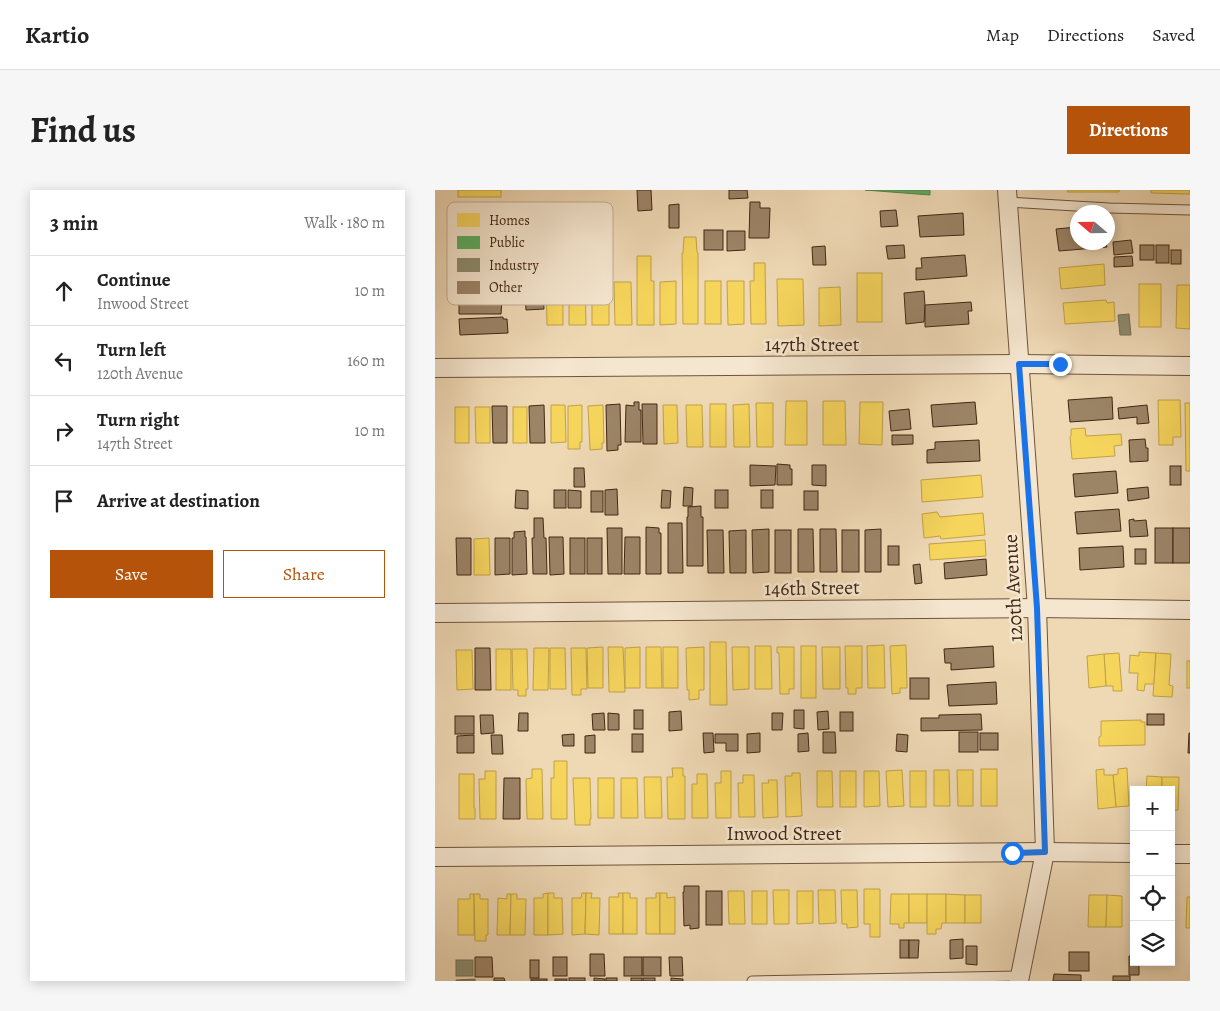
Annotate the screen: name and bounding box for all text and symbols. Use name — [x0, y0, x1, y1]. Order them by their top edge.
text: Kartio — [25, 19, 89, 51]
text: Map — [986, 23, 1019, 47]
text: Directions — [1047, 23, 1124, 47]
text: Saved — [1152, 23, 1195, 47]
text: Find us — [30, 106, 136, 154]
button: Directions — [1067, 106, 1190, 154]
legend — [447, 202, 613, 305]
north arrow — [1070, 205, 1115, 250]
text: 3 min — [50, 209, 98, 237]
text: Homes — [489, 211, 530, 230]
text: Walk · 180 m — [304, 212, 385, 234]
text: Public — [489, 233, 525, 252]
text: Industry — [489, 256, 539, 275]
text: Continue — [97, 267, 171, 293]
icon: ahead — [50, 277, 78, 305]
text: Other — [489, 278, 523, 297]
text: 10 m — [355, 280, 385, 302]
text: Inwood Street — [97, 293, 189, 315]
street label: 147th Street — [765, 331, 860, 358]
text: Turn left — [97, 337, 166, 363]
icon: left — [50, 347, 78, 375]
text: 160 m — [347, 350, 385, 372]
route end — [1049, 353, 1072, 376]
text: 120th Avenue — [97, 363, 183, 385]
text: Turn right — [97, 407, 179, 433]
icon: right — [50, 417, 78, 445]
text: 10 m — [355, 420, 385, 442]
text: 147th Street — [97, 433, 173, 455]
icon: arrive — [50, 487, 78, 515]
text: Arrive at destination — [97, 488, 260, 514]
street label: 120th Avenue — [997, 533, 1029, 643]
button: Save — [50, 550, 213, 598]
button: Share — [223, 550, 385, 598]
street label: 146th Street — [764, 574, 860, 602]
map controls — [1130, 786, 1175, 966]
button: + — [1130, 786, 1175, 831]
street label: Inwood Street — [726, 820, 842, 847]
button: − — [1130, 831, 1175, 876]
route start — [1001, 842, 1024, 865]
button: locate — [1130, 876, 1175, 921]
button: layers — [1130, 921, 1175, 966]

